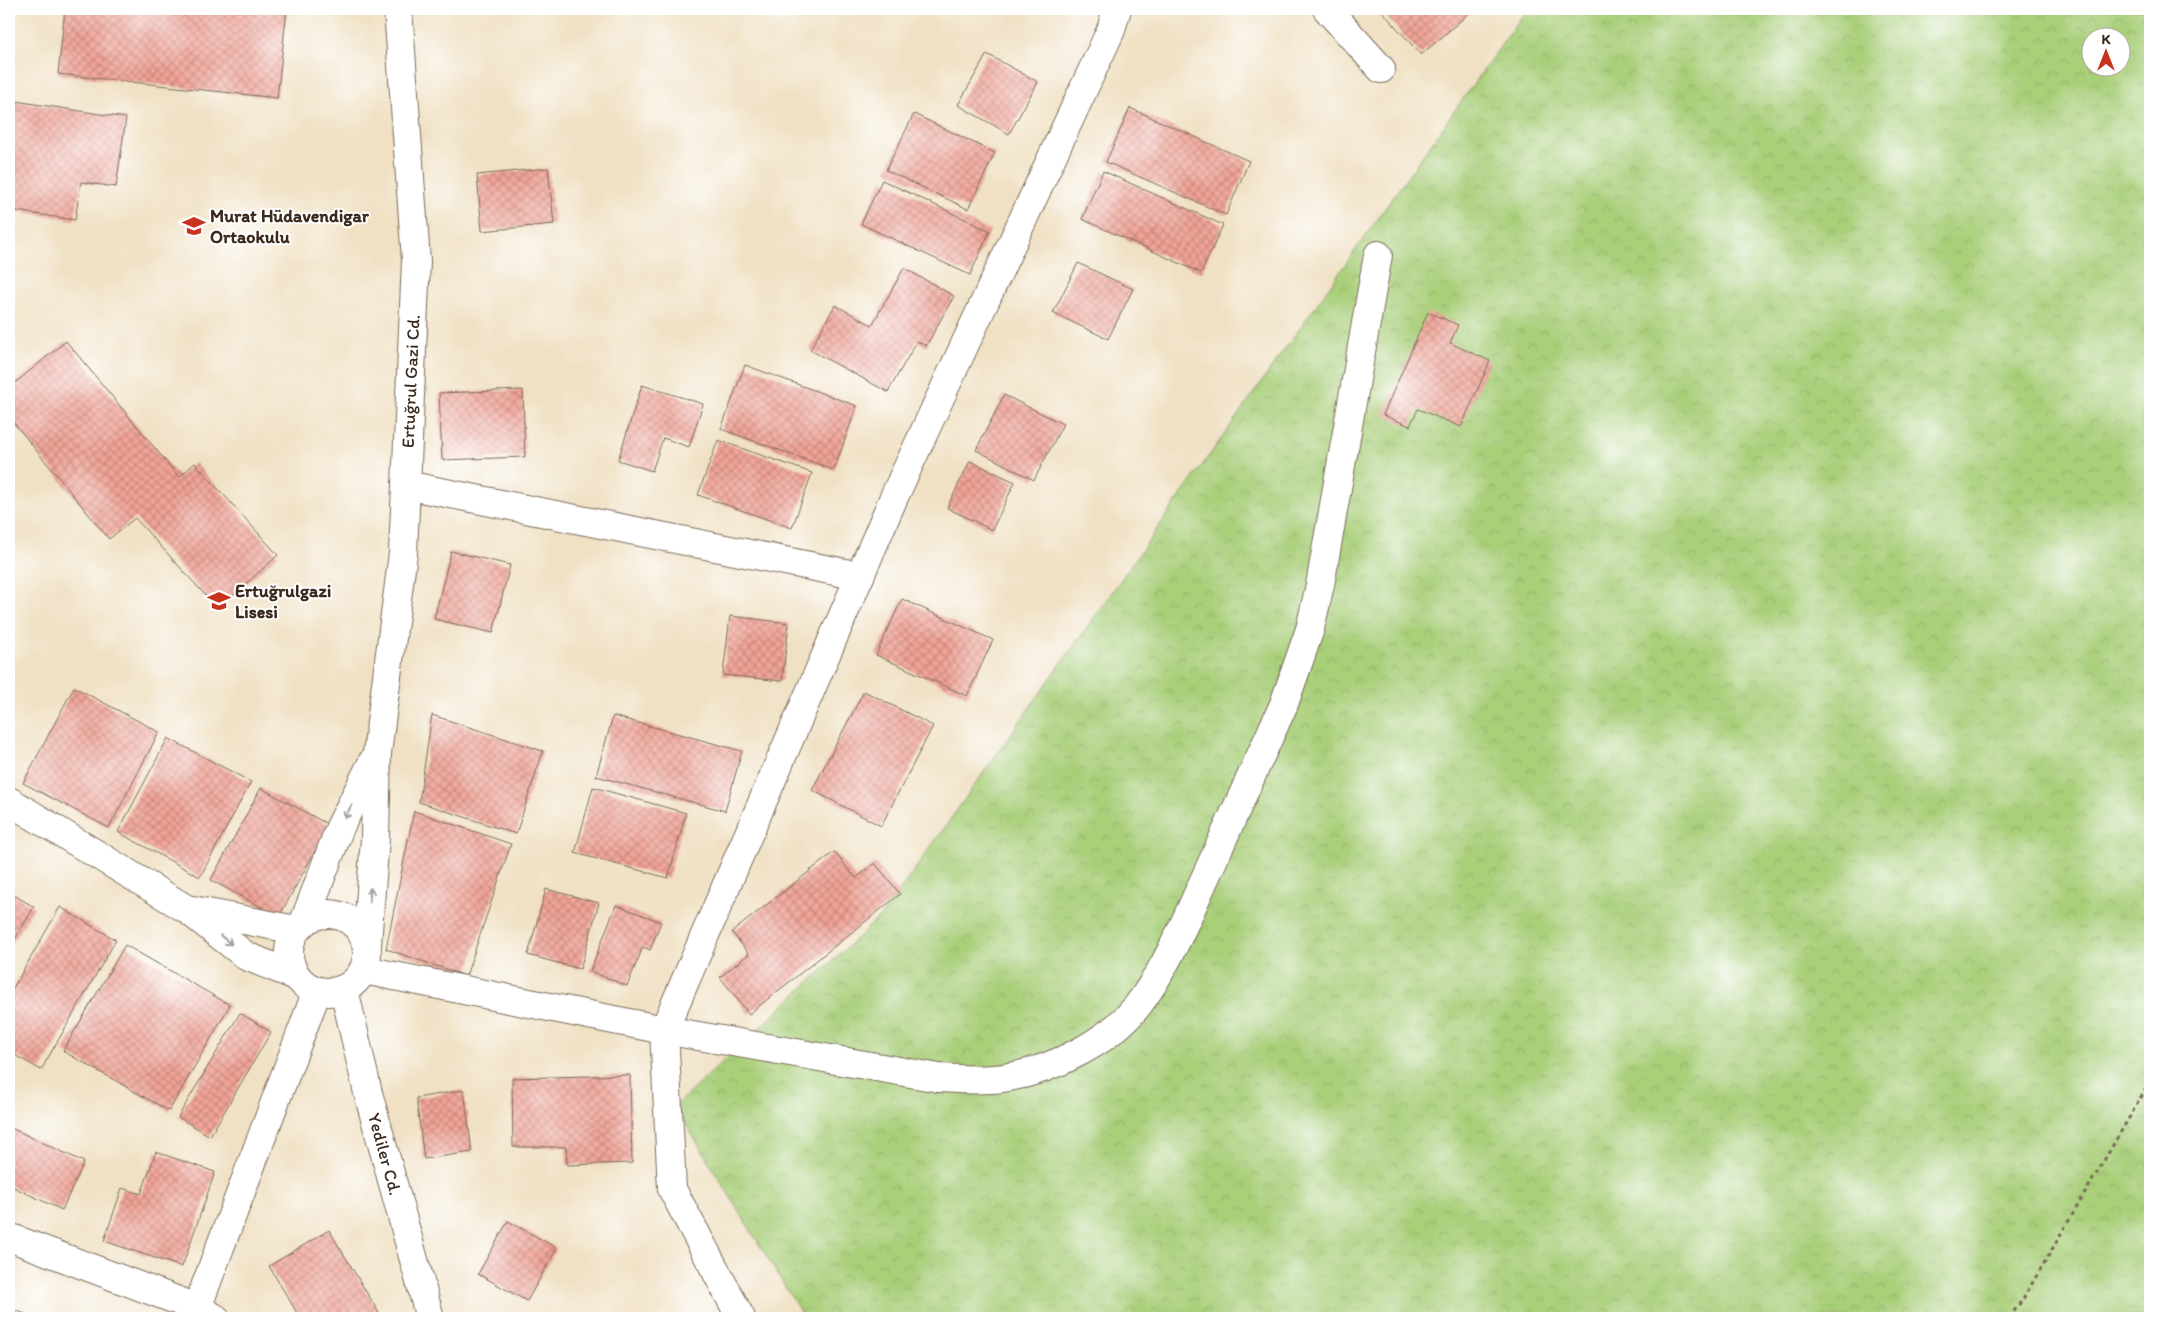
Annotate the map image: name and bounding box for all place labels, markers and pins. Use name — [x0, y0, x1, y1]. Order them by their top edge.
place label: Murat Hüdavendigar Ortaokulu — [210, 205, 370, 248]
school or university icon: Murat Hüdavendigar Ortaokulu — [181, 213, 207, 239]
place label: Ertuğrulgazi Lisesi — [235, 580, 331, 623]
school or university icon: Ertuğrulgazi Lisesi — [206, 588, 232, 614]

